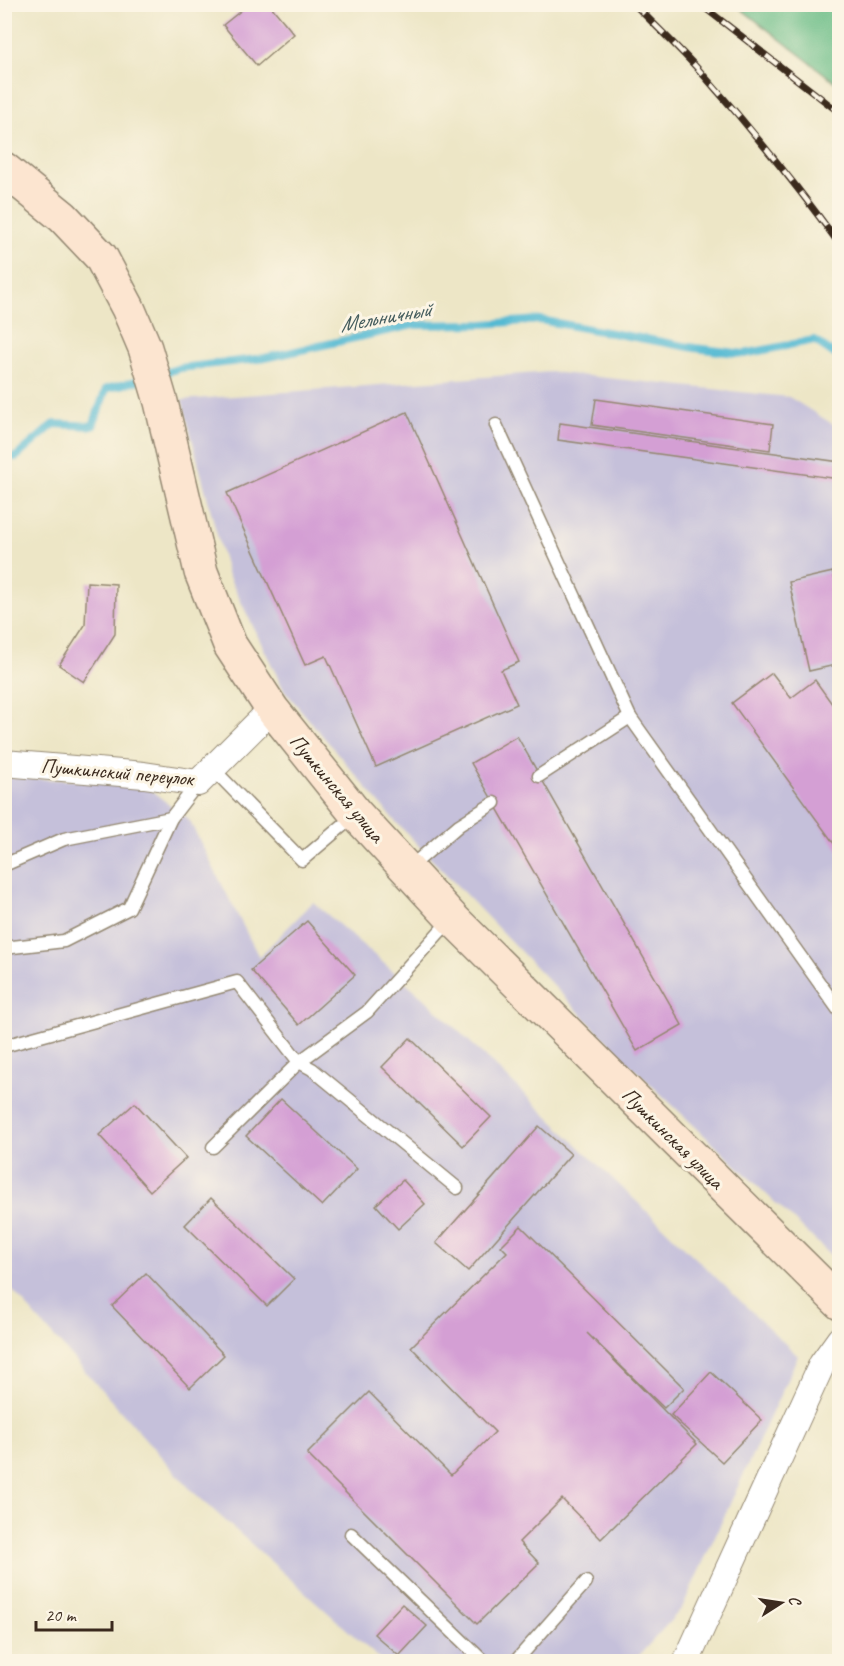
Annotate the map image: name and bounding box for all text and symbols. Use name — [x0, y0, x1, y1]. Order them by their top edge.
water label: Мельничный — [337, 294, 438, 339]
street label: Пушкинская улица — [284, 728, 391, 849]
street label: Пушкинский переулок — [40, 752, 196, 792]
street label: Пушкинская улица — [617, 1082, 731, 1196]
north arrow — [751, 1573, 811, 1633]
scale bar — [36, 1594, 112, 1632]
text: С — [784, 1594, 806, 1608]
text: 20 m — [45, 1604, 78, 1626]

